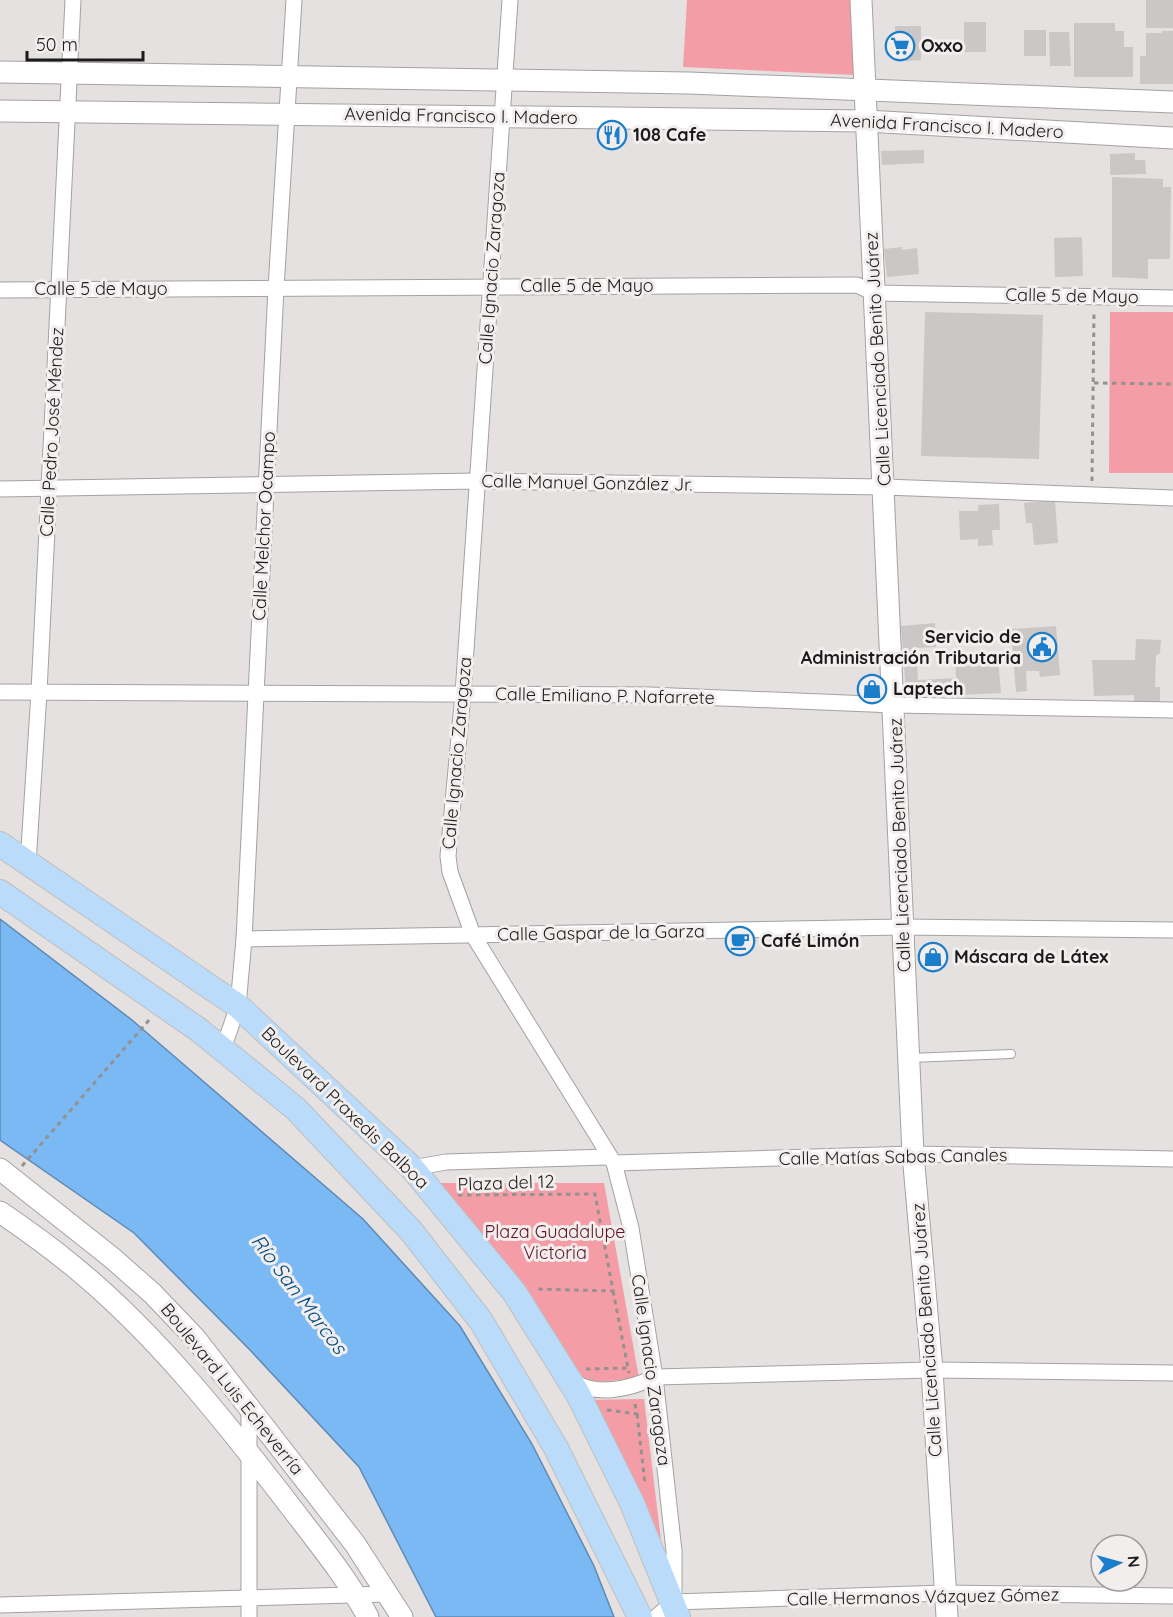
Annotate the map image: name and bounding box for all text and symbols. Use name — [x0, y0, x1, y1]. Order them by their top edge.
scale bar — [27, 24, 142, 62]
supermarket icon: Oxxo — [884, 30, 916, 62]
text: 50 m — [36, 33, 78, 56]
place label: Oxxo — [921, 34, 963, 57]
street label: Avenida Francisco I. Madero — [344, 102, 578, 129]
street label: Avenida Francisco I. Madero — [830, 108, 1064, 143]
restaurant icon: 108 Cafe — [596, 119, 628, 151]
place label: 108 Cafe — [633, 123, 707, 146]
street label: Calle Ignacio Zaragoza — [473, 171, 510, 365]
street label: Calle Licenciado Benito Juárez — [859, 231, 896, 487]
street label: Calle 5 de Mayo — [520, 274, 654, 297]
street label: Calle 5 de Mayo — [34, 277, 168, 300]
street label: Calle 5 de Mayo — [1005, 283, 1139, 308]
street label: Calle Pedro José Méndez — [35, 327, 68, 537]
street label: Calle Melchor Ocampo — [247, 431, 280, 621]
street label: Calle Manuel González Jr. — [481, 469, 693, 496]
place label: Servicio de Administración Tributaria — [801, 625, 1021, 669]
public building icon: Servicio de Administración Tributaria — [1026, 631, 1058, 663]
street label: Calle Ignacio Zaragoza — [437, 656, 476, 850]
shop icon: Laptech — [856, 673, 888, 705]
place label: Laptech — [893, 677, 964, 700]
street label: Calle Emiliano P. Nafarrete — [495, 682, 715, 709]
street label: Calle Licenciado Benito Juárez — [884, 717, 915, 973]
street label: Calle Gaspar de la Garza — [497, 919, 705, 946]
cafe icon: Café Limón — [724, 925, 756, 957]
place label: Café Limón — [761, 929, 860, 952]
shop icon: Máscara de Látex — [917, 941, 949, 973]
place label: Máscara de Látex — [954, 945, 1109, 968]
street label: Boulevard Praxedis Balboa — [257, 1021, 434, 1194]
street label: Calle Matías Sabas Canales — [779, 1143, 1007, 1170]
street label: Plaza del 12 — [457, 1169, 555, 1196]
street label: Calle Licenciado Benito Juárez — [906, 1202, 947, 1458]
park label: Plaza Guadalupe Victoria — [484, 1220, 626, 1264]
water label: Río San Marcos — [246, 1229, 353, 1360]
street label: Calle Ignacio Zaragoza — [627, 1273, 676, 1467]
street label: Boulevard Luis Echeverría — [156, 1298, 309, 1479]
north arrow — [1089, 1533, 1149, 1593]
text: N — [1123, 1555, 1144, 1568]
street label: Calle Hermanos Vázquez Gómez — [787, 1583, 1059, 1610]

